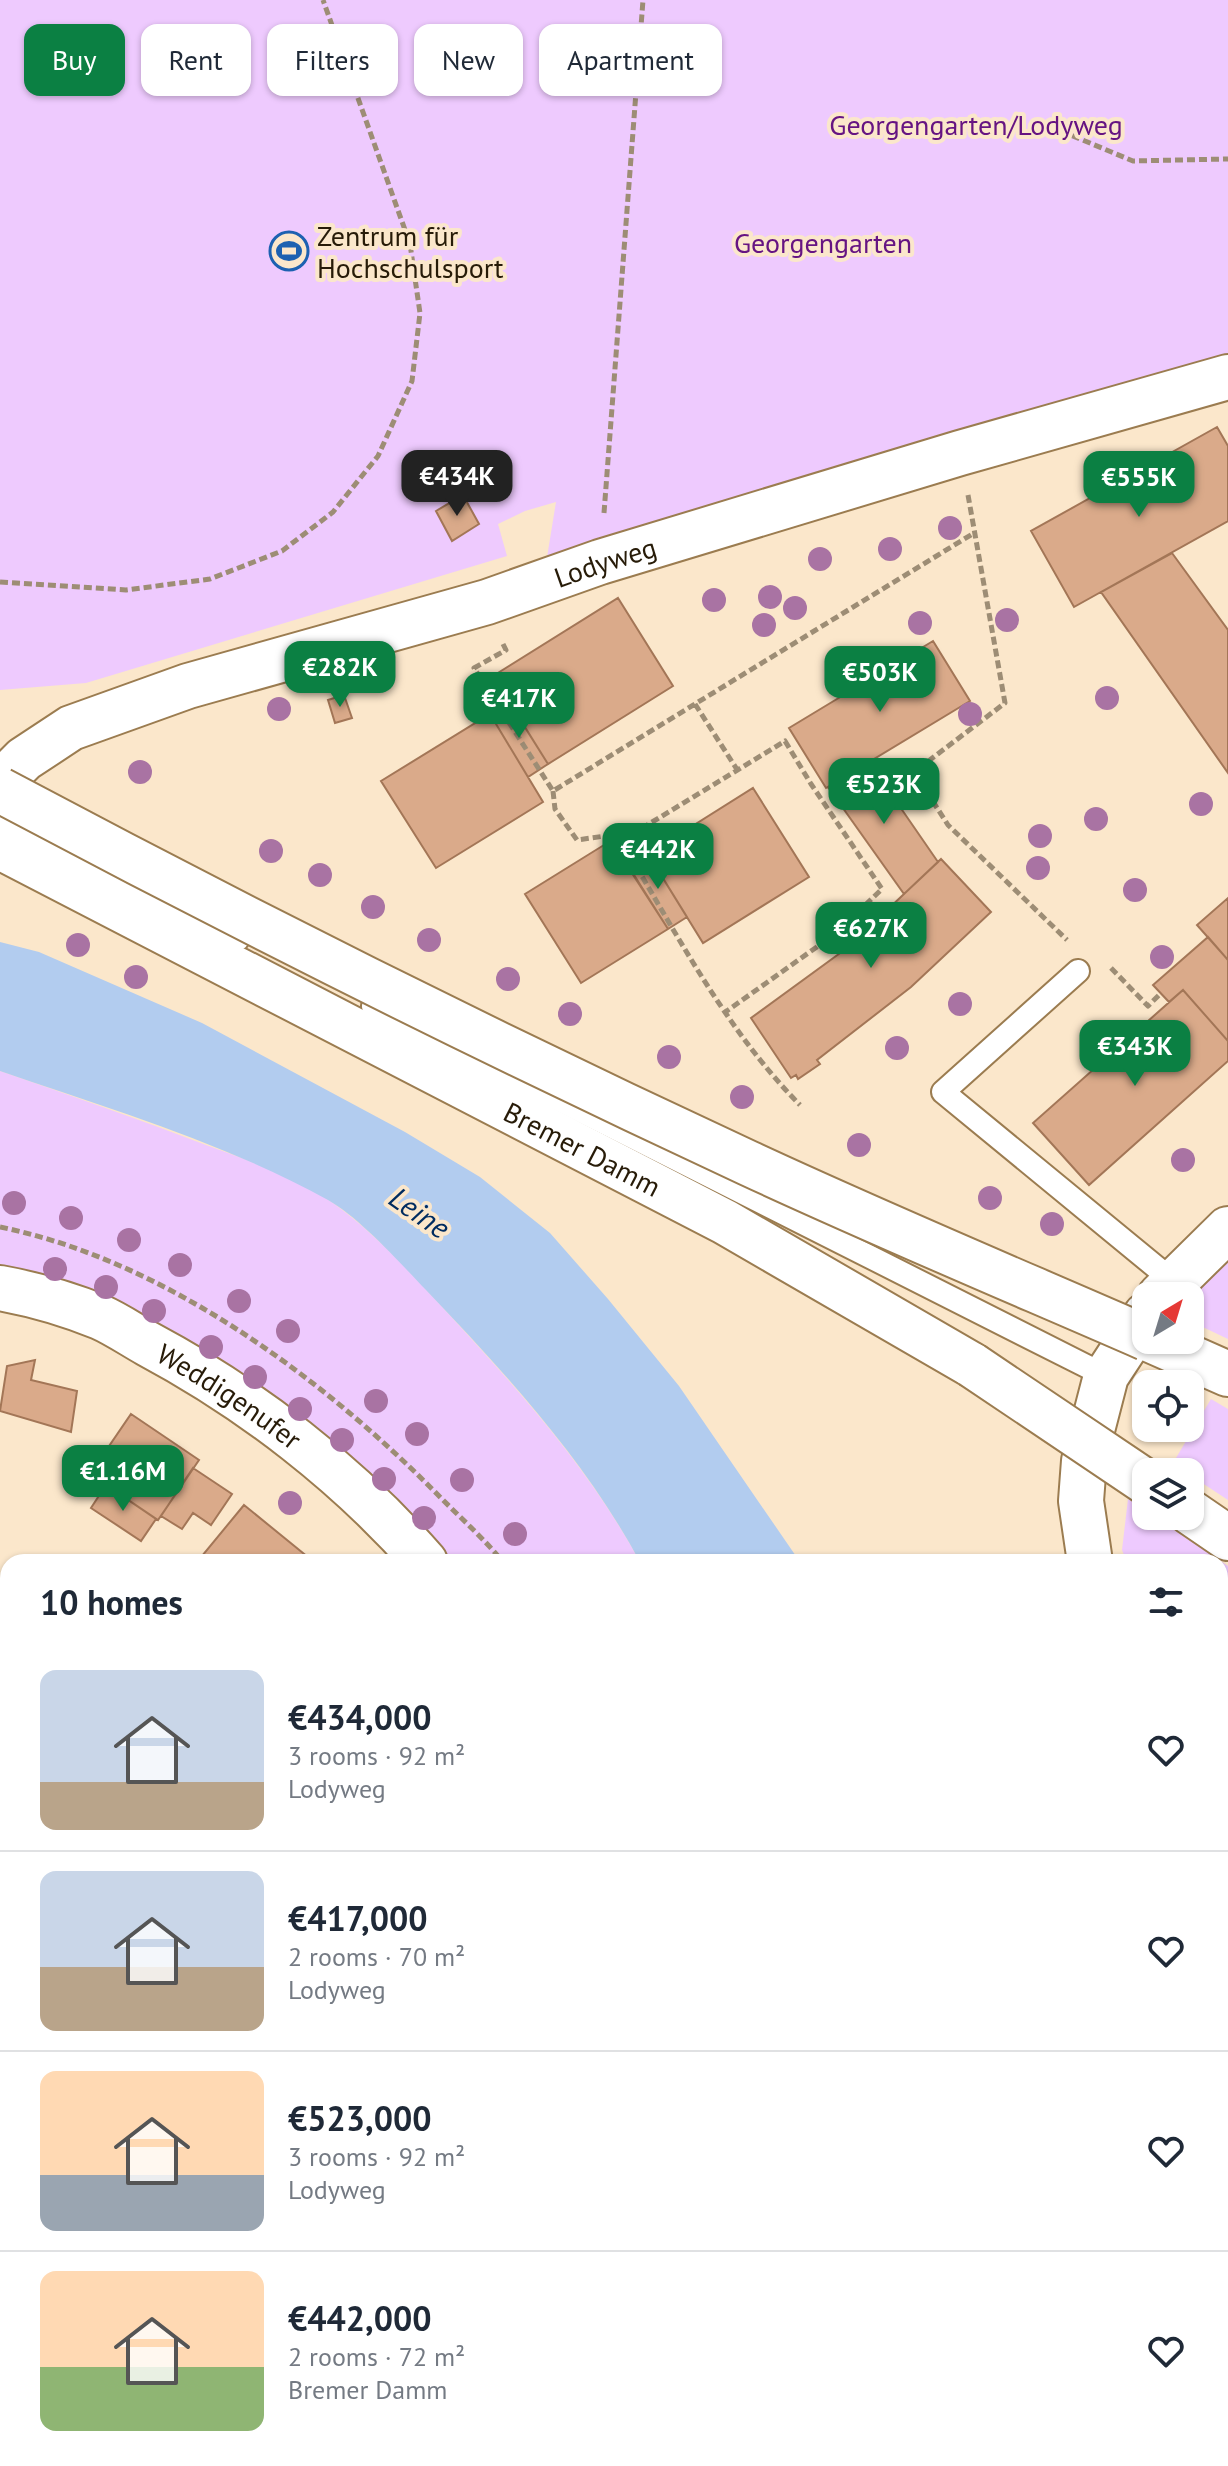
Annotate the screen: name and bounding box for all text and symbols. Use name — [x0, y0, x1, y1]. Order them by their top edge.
chip: Buy — [24, 24, 125, 96]
chip: Rent — [141, 24, 251, 96]
chip: Filters — [267, 24, 398, 96]
chip: New — [414, 24, 523, 96]
chip: Apartment — [539, 24, 722, 96]
park label: Georgengarten/Lodyweg — [829, 106, 1123, 143]
place label: Zentrum für Hochschulsport — [317, 217, 504, 286]
park label: Georgengarten — [734, 224, 912, 261]
sports icon: Zentrum für Hochschulsport — [268, 230, 310, 272]
pin: €434K — [401, 450, 513, 518]
pin: €555K — [1083, 451, 1195, 519]
text: €434K — [419, 459, 495, 492]
text: €555K — [1101, 460, 1177, 493]
street label: Lodyweg — [549, 528, 661, 595]
pin: €282K — [284, 641, 396, 709]
pin: €503K — [824, 646, 936, 714]
text: €282K — [302, 650, 378, 683]
text: €503K — [842, 655, 918, 688]
pin: €417K — [463, 672, 575, 740]
text: €417K — [481, 681, 557, 714]
pin: €523K — [828, 758, 940, 826]
text: €523K — [846, 767, 922, 800]
pin: €442K — [602, 823, 714, 891]
text: €442K — [620, 832, 696, 865]
pin: €627K — [815, 902, 927, 970]
text: €627K — [833, 911, 909, 944]
pin: €343K — [1079, 1020, 1191, 1088]
text: €343K — [1097, 1029, 1173, 1062]
street label: Bremer Damm — [498, 1092, 667, 1204]
water label: Leine — [382, 1177, 458, 1247]
north arrow — [1132, 1282, 1204, 1354]
map controls — [1132, 1282, 1204, 1530]
street label: Weddigenufer — [151, 1334, 310, 1457]
button: locate — [1132, 1370, 1204, 1442]
pin: €1.16M — [58, 1445, 188, 1513]
text: €1.16M — [80, 1454, 166, 1487]
button: layers — [1132, 1458, 1204, 1530]
text: 10 homes — [40, 1580, 183, 1624]
icon: filters — [1144, 1580, 1188, 1624]
text: €434,000 — [288, 1695, 432, 1739]
icon: home — [104, 1702, 200, 1798]
icon: heart — [1144, 1728, 1188, 1772]
text: 3 rooms · 92 m² — [288, 1739, 465, 1772]
text: Lodyweg — [288, 1772, 386, 1805]
text: €417,000 — [288, 1896, 427, 1940]
icon: home — [104, 1903, 200, 1999]
icon: heart — [1144, 1929, 1188, 1973]
text: 2 rooms · 70 m² — [288, 1940, 465, 1973]
text: Lodyweg — [288, 1973, 386, 2006]
text: €523,000 — [288, 2096, 432, 2140]
icon: home — [104, 2103, 200, 2199]
icon: heart — [1144, 2129, 1188, 2173]
text: 3 rooms · 92 m² — [288, 2140, 465, 2173]
text: Lodyweg — [288, 2173, 386, 2206]
text: €442,000 — [288, 2296, 432, 2340]
icon: home — [104, 2303, 200, 2399]
icon: heart — [1144, 2329, 1188, 2373]
text: 2 rooms · 72 m² — [288, 2340, 465, 2373]
text: Bremer Damm — [288, 2373, 447, 2406]

